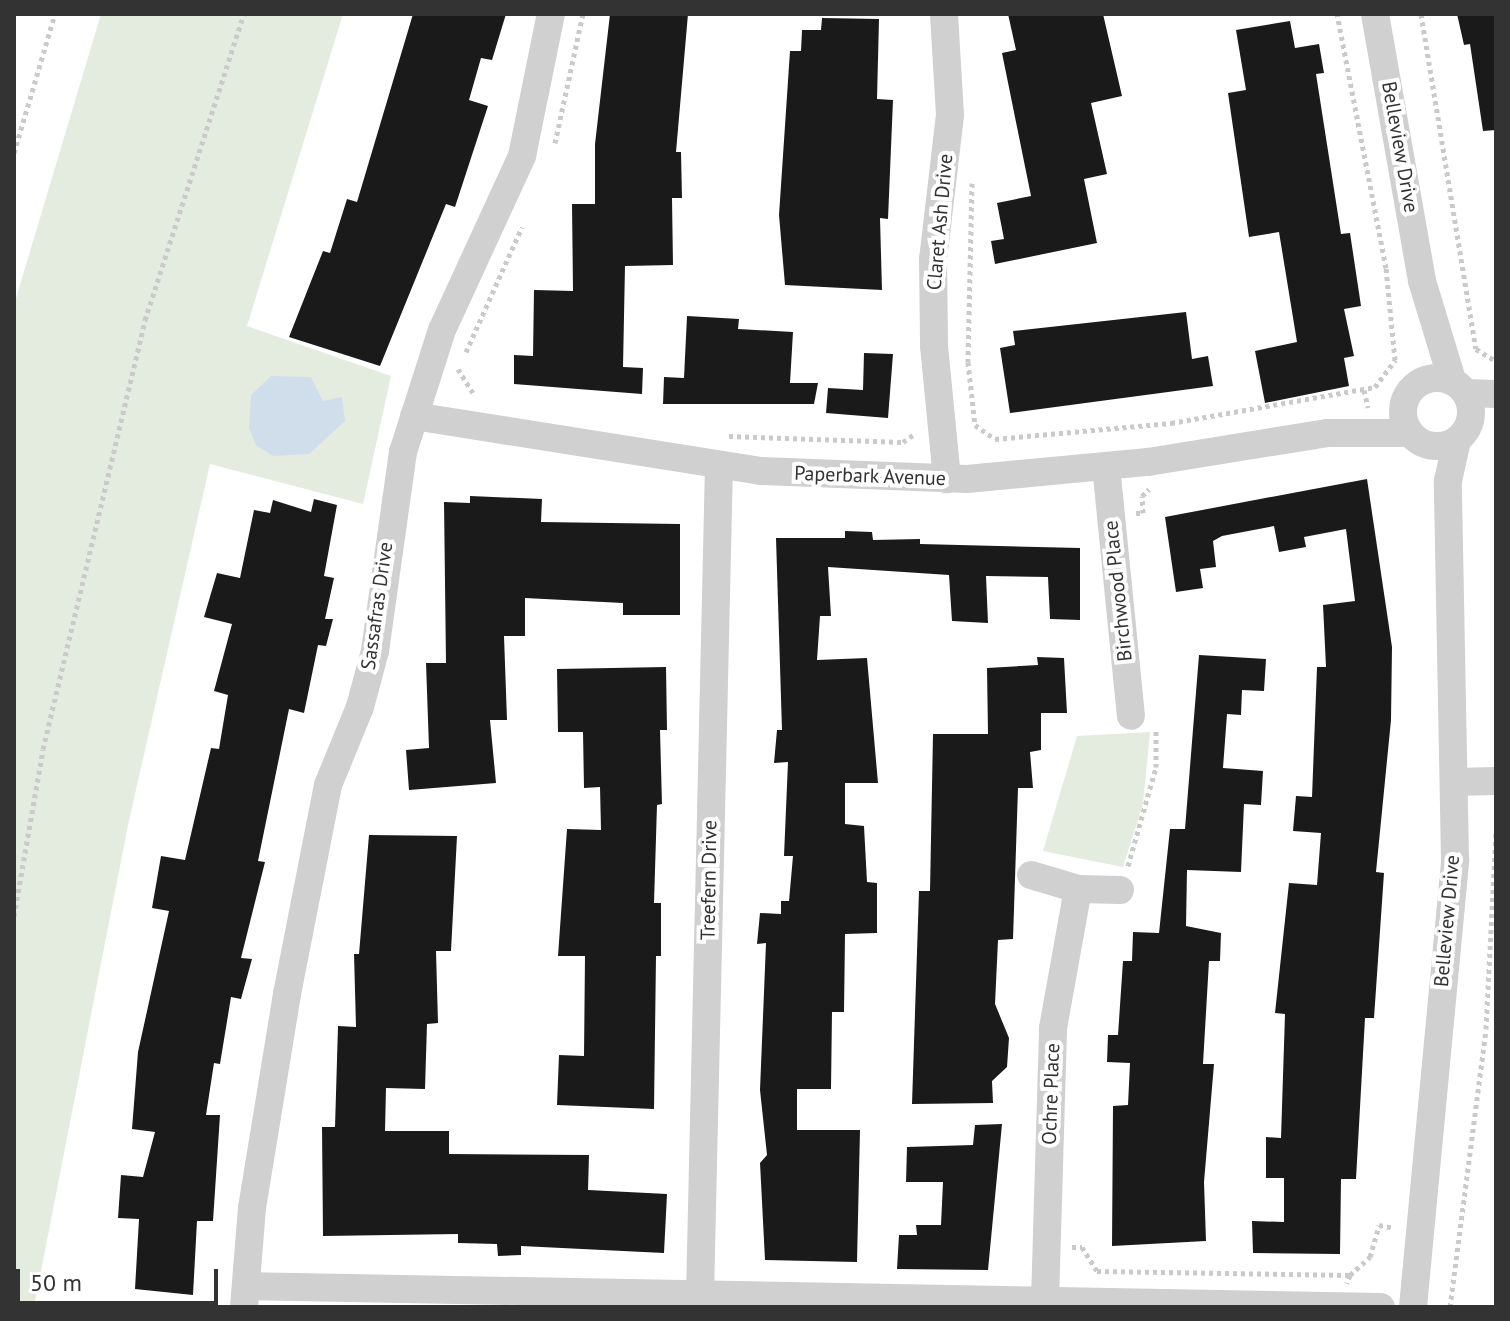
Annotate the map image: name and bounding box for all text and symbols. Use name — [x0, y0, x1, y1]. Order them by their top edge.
street label: Belleview Drive — [1377, 79, 1423, 215]
street label: Claret Ash Drive — [922, 152, 958, 292]
street label: Paperbark Avenue — [793, 461, 947, 491]
street label: Birchwood Place — [1099, 519, 1137, 663]
street label: Sassafras Drive — [356, 540, 398, 672]
street label: Treefern Drive — [696, 820, 722, 940]
street label: Belleview Drive — [1429, 854, 1465, 988]
street label: Ochre Place — [1037, 1043, 1065, 1145]
scale bar — [20, 1253, 222, 1303]
text: 50 m — [30, 1267, 82, 1298]

